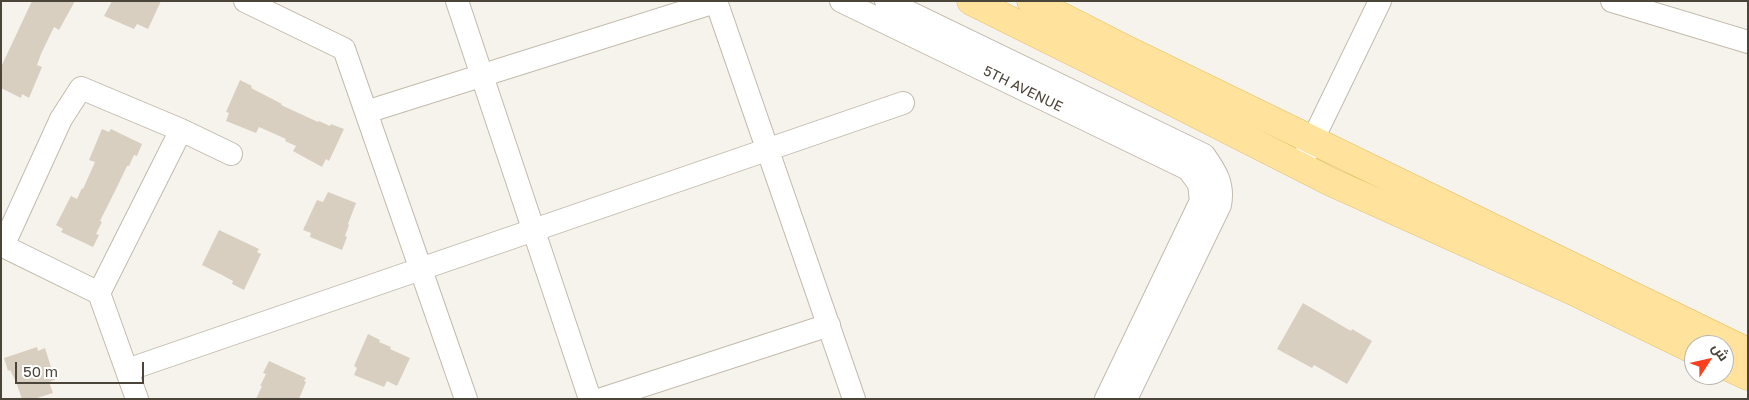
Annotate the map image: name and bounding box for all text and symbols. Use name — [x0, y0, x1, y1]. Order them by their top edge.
street label: 5TH AVENUE — [980, 63, 1066, 115]
north arrow — [1684, 335, 1734, 385]
text: ش — [1709, 339, 1733, 364]
scale bar — [18, 352, 146, 384]
text: 50 m — [23, 362, 58, 380]

